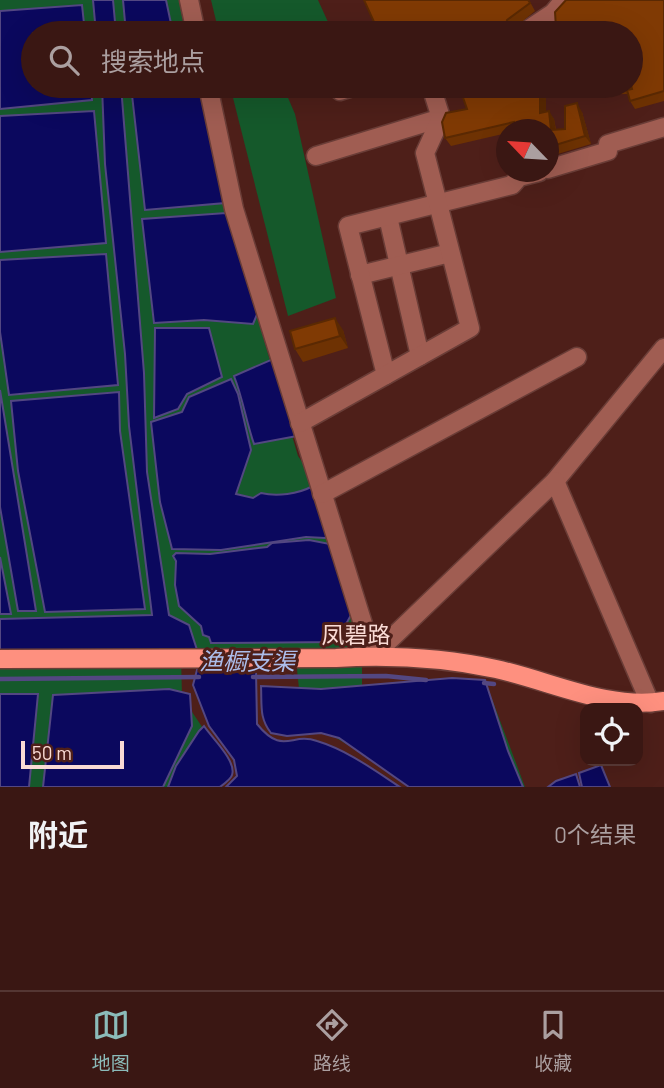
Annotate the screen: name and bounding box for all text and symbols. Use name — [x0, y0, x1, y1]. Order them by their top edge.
search box — [21, 21, 643, 98]
icon: search — [45, 41, 83, 79]
text: 搜索地点 — [101, 45, 205, 76]
north arrow — [496, 119, 559, 182]
street label: 凤碧路 — [322, 620, 391, 648]
water label: 渔橱支渠 — [199, 646, 298, 675]
map controls — [580, 703, 643, 766]
button: locate — [580, 703, 643, 766]
scale bar — [21, 738, 124, 770]
text: 50 m — [32, 741, 72, 764]
text: 附近 — [28, 816, 88, 852]
text: 0个结果 — [554, 820, 636, 848]
tab: 地图 — [92, 1006, 130, 1075]
tab: 路线 — [313, 1006, 351, 1075]
tab: 收藏 — [534, 1006, 572, 1075]

